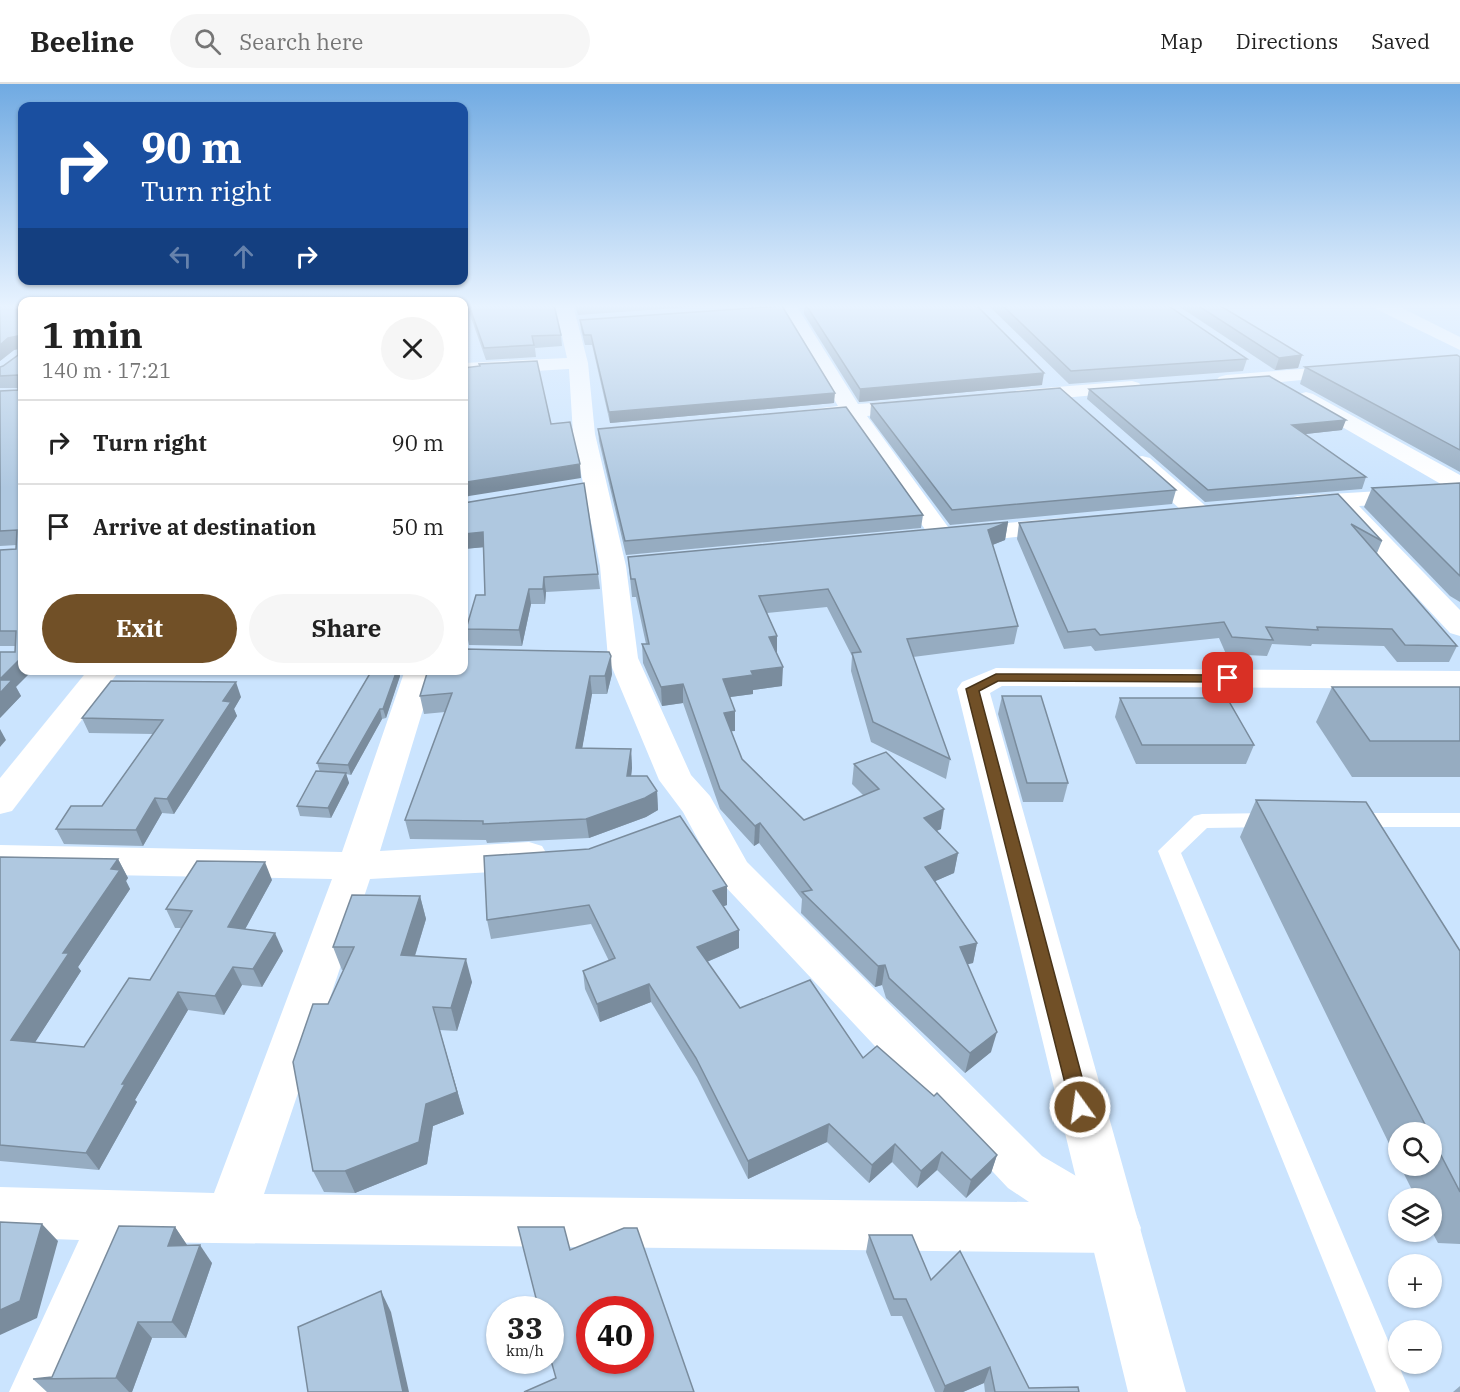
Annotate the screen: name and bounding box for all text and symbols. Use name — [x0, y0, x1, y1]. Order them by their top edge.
search box — [170, 14, 590, 68]
text: Beeline — [30, 23, 134, 60]
icon: search — [191, 25, 224, 58]
text: Search here — [239, 27, 363, 56]
text: Map — [1160, 27, 1203, 55]
text: Directions — [1236, 27, 1338, 55]
text: Saved — [1371, 27, 1430, 55]
text: 90 m — [141, 120, 242, 175]
icon: right — [42, 126, 120, 204]
text: Turn right — [141, 173, 272, 208]
icon: left — [164, 240, 197, 273]
icon: ahead — [227, 240, 260, 273]
icon: right — [290, 240, 323, 273]
text: 1 min — [42, 311, 143, 358]
button: close — [381, 317, 444, 380]
text: 140 m · 17:21 — [42, 357, 171, 384]
icon: right — [42, 426, 75, 459]
text: Turn right — [93, 428, 207, 457]
text: 90 m — [392, 428, 444, 457]
icon: arrive — [42, 510, 75, 543]
text: Arrive at destination — [93, 512, 316, 541]
text: 50 m — [392, 512, 444, 541]
button: Exit — [42, 594, 237, 663]
button: Share — [249, 594, 444, 663]
pin — [1202, 652, 1253, 703]
icon: arrive — [1211, 661, 1244, 694]
position arrow — [1048, 1075, 1112, 1139]
map controls — [1388, 1122, 1442, 1374]
button: search — [1388, 1122, 1442, 1176]
button: layers — [1388, 1188, 1442, 1242]
button: + — [1388, 1254, 1442, 1308]
speed limit sign: 40 — [576, 1296, 654, 1374]
text: 33 — [507, 1308, 543, 1347]
button: − — [1388, 1320, 1442, 1374]
text: km/h — [506, 1341, 544, 1360]

